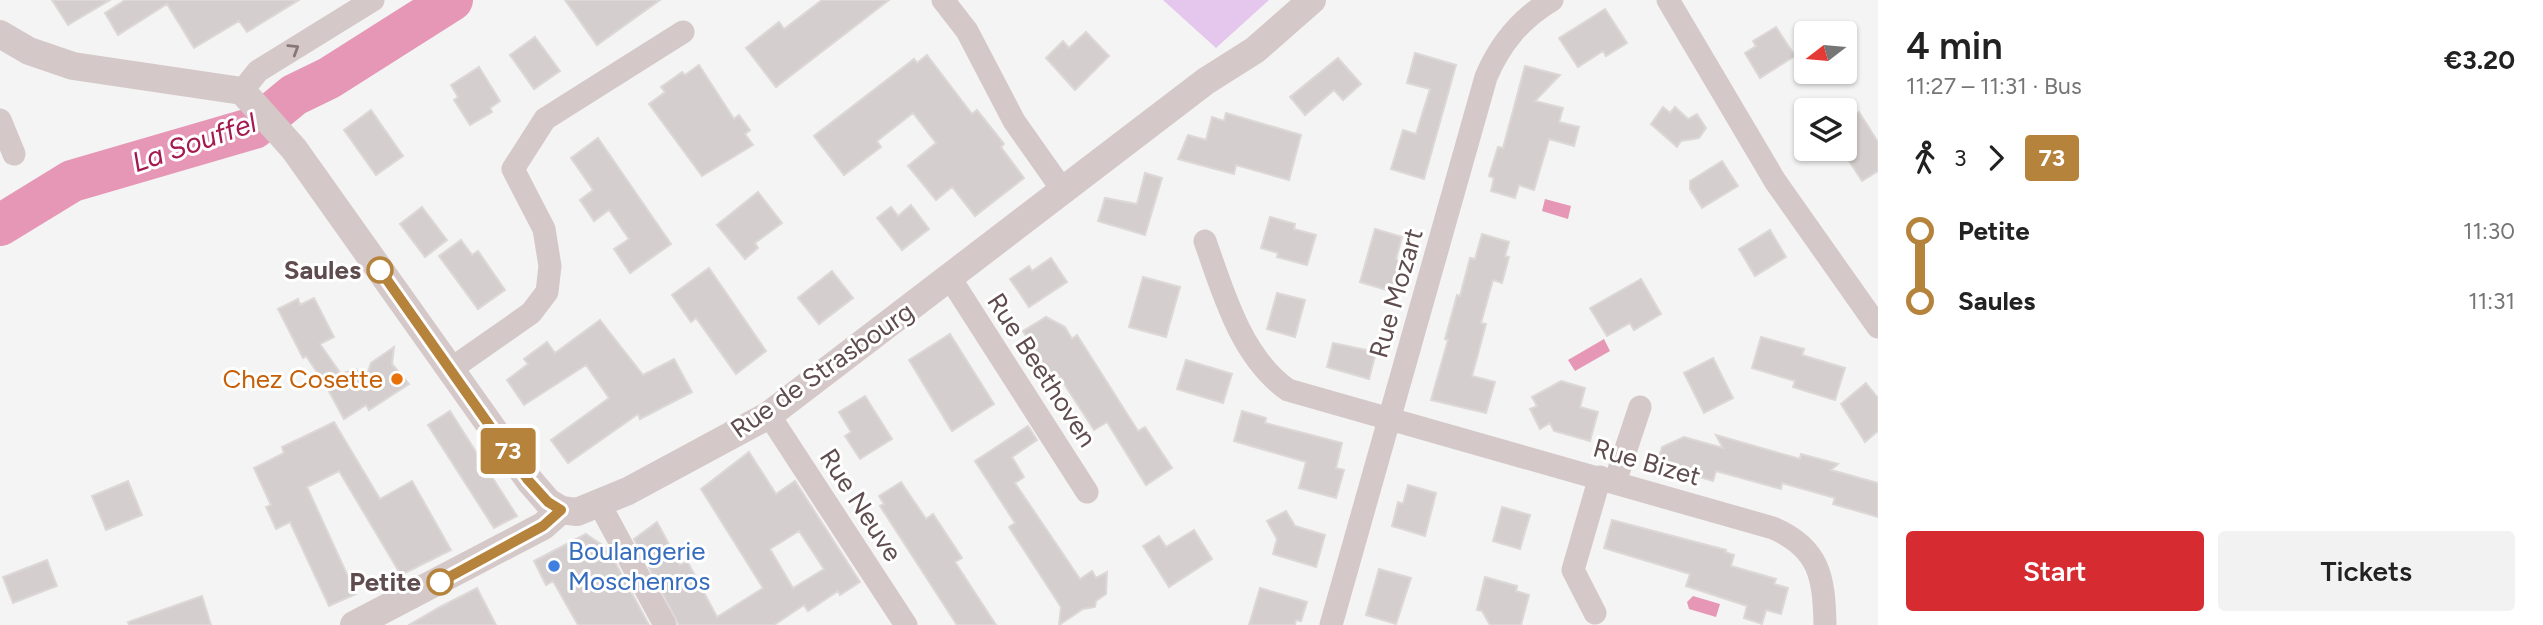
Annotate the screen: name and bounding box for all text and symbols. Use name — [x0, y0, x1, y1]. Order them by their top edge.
north arrow — [1794, 21, 1857, 84]
map controls — [1794, 21, 1857, 161]
text: 4 min — [1906, 23, 2003, 69]
one-way arrow — [287, 44, 300, 57]
text: €3.20 — [2444, 44, 2515, 76]
text: 11:27 – 11:31 · Bus — [1906, 72, 2082, 100]
button: layers — [1794, 98, 1857, 161]
water label: La Souffel — [127, 105, 261, 179]
icon: walk — [1906, 139, 1944, 177]
icon: forward — [1977, 139, 2015, 177]
text: 73 — [2039, 143, 2065, 172]
text: 3 — [1954, 144, 1967, 172]
text: Petite — [1958, 215, 2030, 247]
text: 11:30 — [2463, 217, 2515, 245]
street label: Rue Mozart — [1362, 224, 1430, 361]
place label: Saules — [284, 254, 361, 286]
marker: Saules — [367, 257, 393, 283]
text: Saules — [1958, 285, 2035, 317]
street label: Rue Beethoven — [980, 287, 1104, 453]
text: 11:31 — [2468, 287, 2515, 315]
street label: Rue de Strasbourg — [724, 295, 920, 445]
place label: Chez Cosette — [222, 363, 383, 395]
marker: Chez Cosette — [389, 371, 405, 387]
line badge: 73 — [476, 428, 540, 474]
street label: Rue Bizet — [1590, 431, 1704, 493]
text: 73 — [495, 436, 521, 465]
street label: Rue Neuve — [813, 443, 909, 567]
button: Start — [1906, 531, 2204, 611]
button: Tickets — [2218, 531, 2515, 611]
place label: Boulangerie Moschenros — [568, 535, 710, 597]
marker: Boulangerie Moschenros — [546, 558, 562, 574]
place label: Petite — [349, 566, 421, 598]
marker: Petite — [427, 569, 453, 595]

